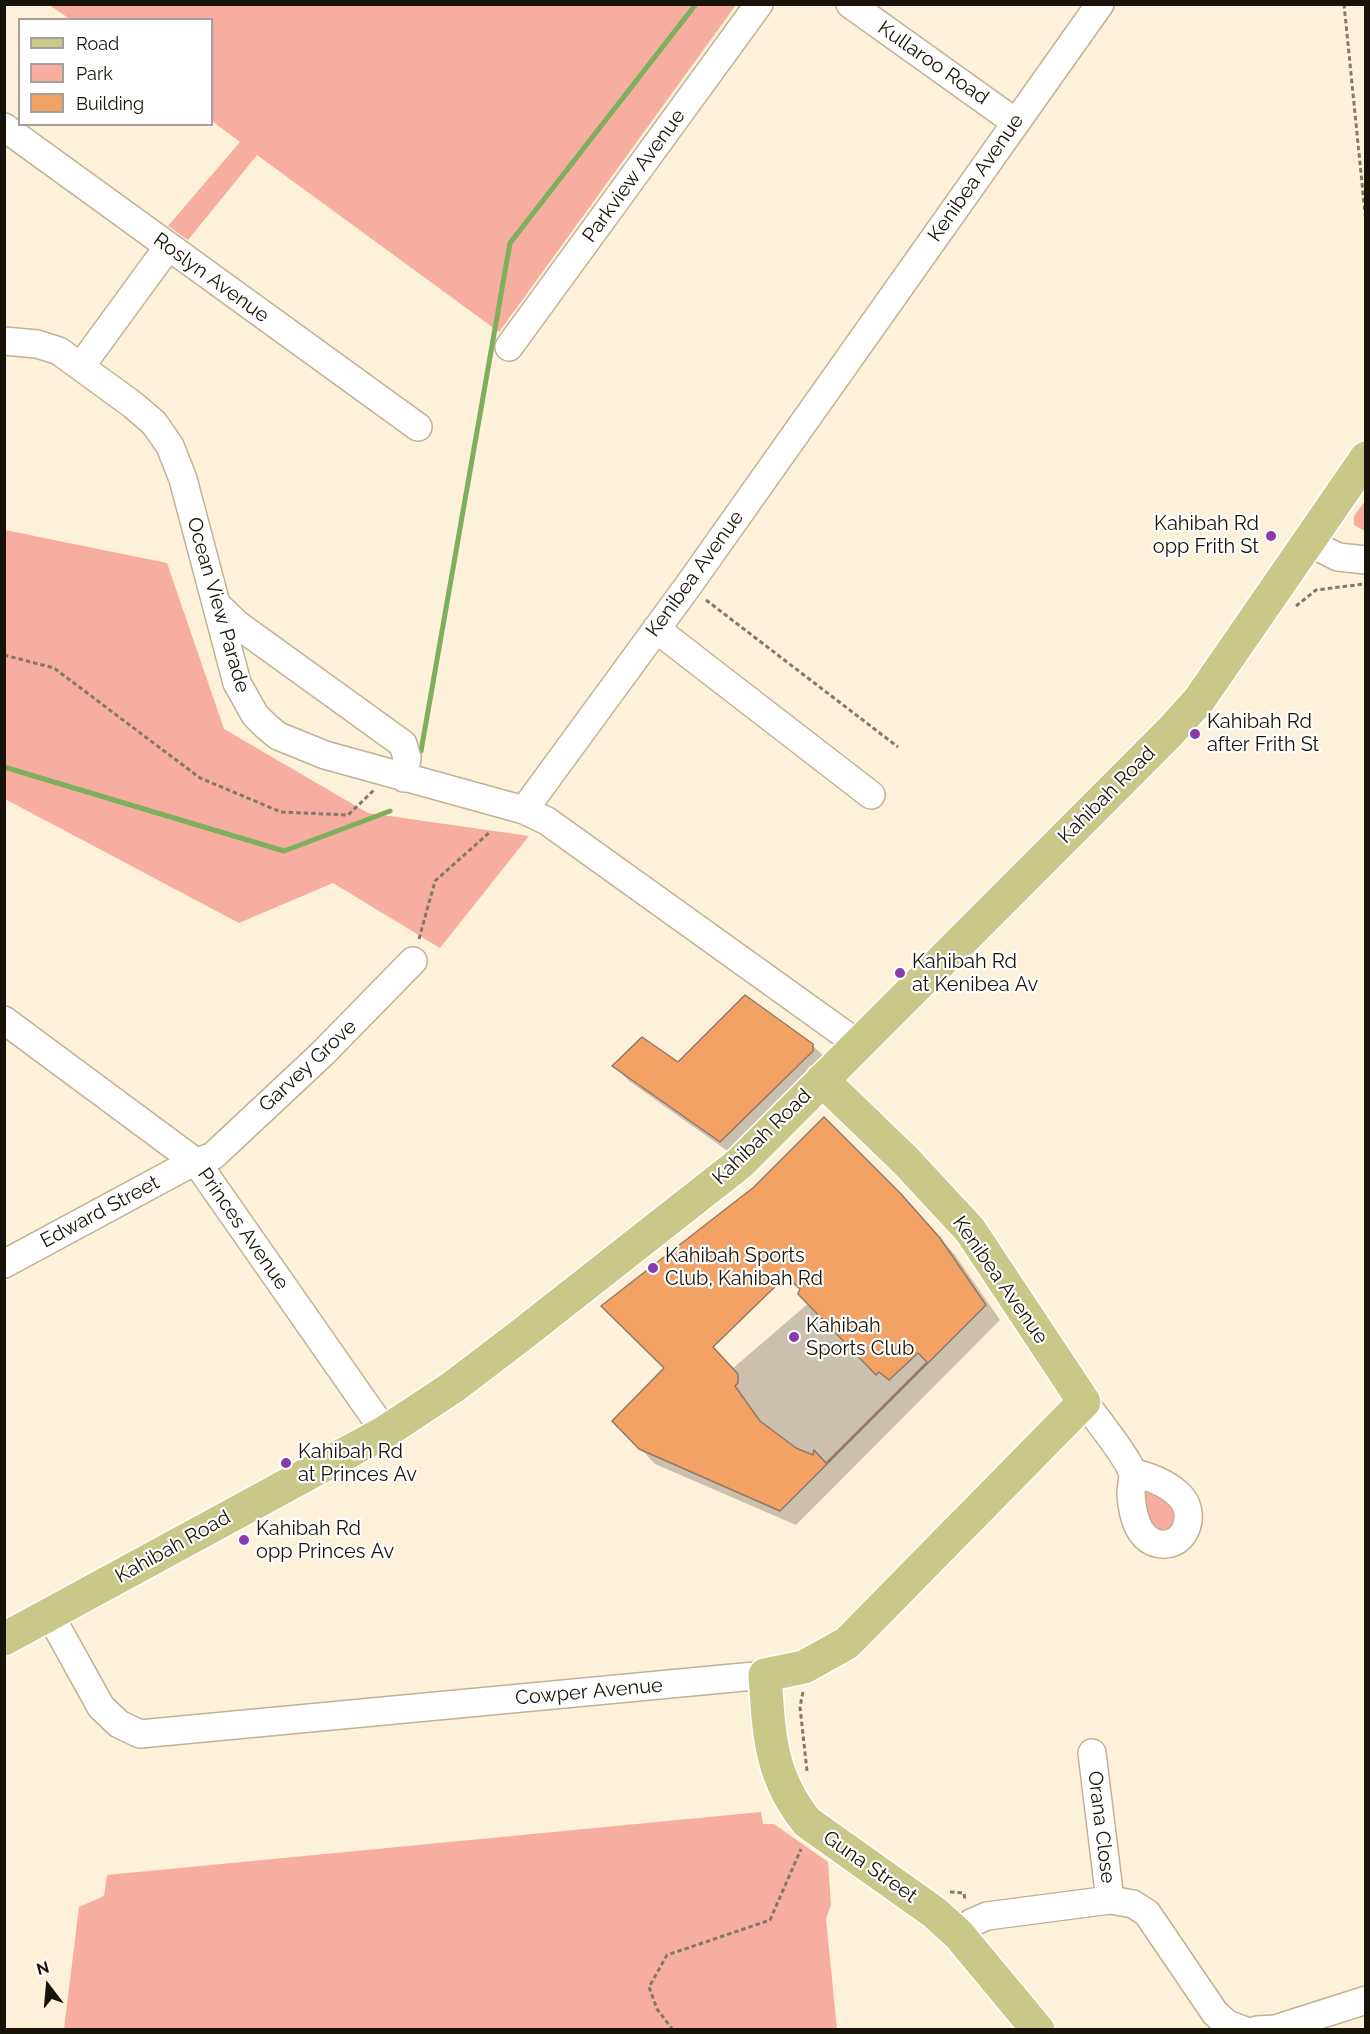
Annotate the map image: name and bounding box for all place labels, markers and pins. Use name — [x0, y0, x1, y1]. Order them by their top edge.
place label: Kahibah Rd opp Frith St — [1153, 512, 1259, 559]
marker: Kahibah Rd opp Frith St — [1264, 529, 1278, 543]
place label: Kahibah Rd after Frith St — [1207, 710, 1319, 757]
marker: Kahibah Rd after Frith St — [1188, 727, 1202, 741]
place label: Kahibah Rd at Kenibea Av — [912, 950, 1038, 997]
marker: Kahibah Rd at Kenibea Av — [893, 966, 907, 980]
place label: Kahibah Sports Club, Kahibah Rd — [665, 1244, 823, 1291]
marker: Kahibah Sports Club, Kahibah Rd — [646, 1261, 660, 1275]
place label: Kahibah Sports Club — [806, 1314, 914, 1361]
marker: Kahibah Sports Club — [787, 1330, 801, 1344]
place label: Kahibah Rd at Princes Av — [298, 1440, 417, 1487]
marker: Kahibah Rd at Princes Av — [279, 1456, 293, 1470]
place label: Kahibah Rd opp Princes Av — [256, 1517, 394, 1564]
marker: Kahibah Rd opp Princes Av — [237, 1533, 251, 1547]

